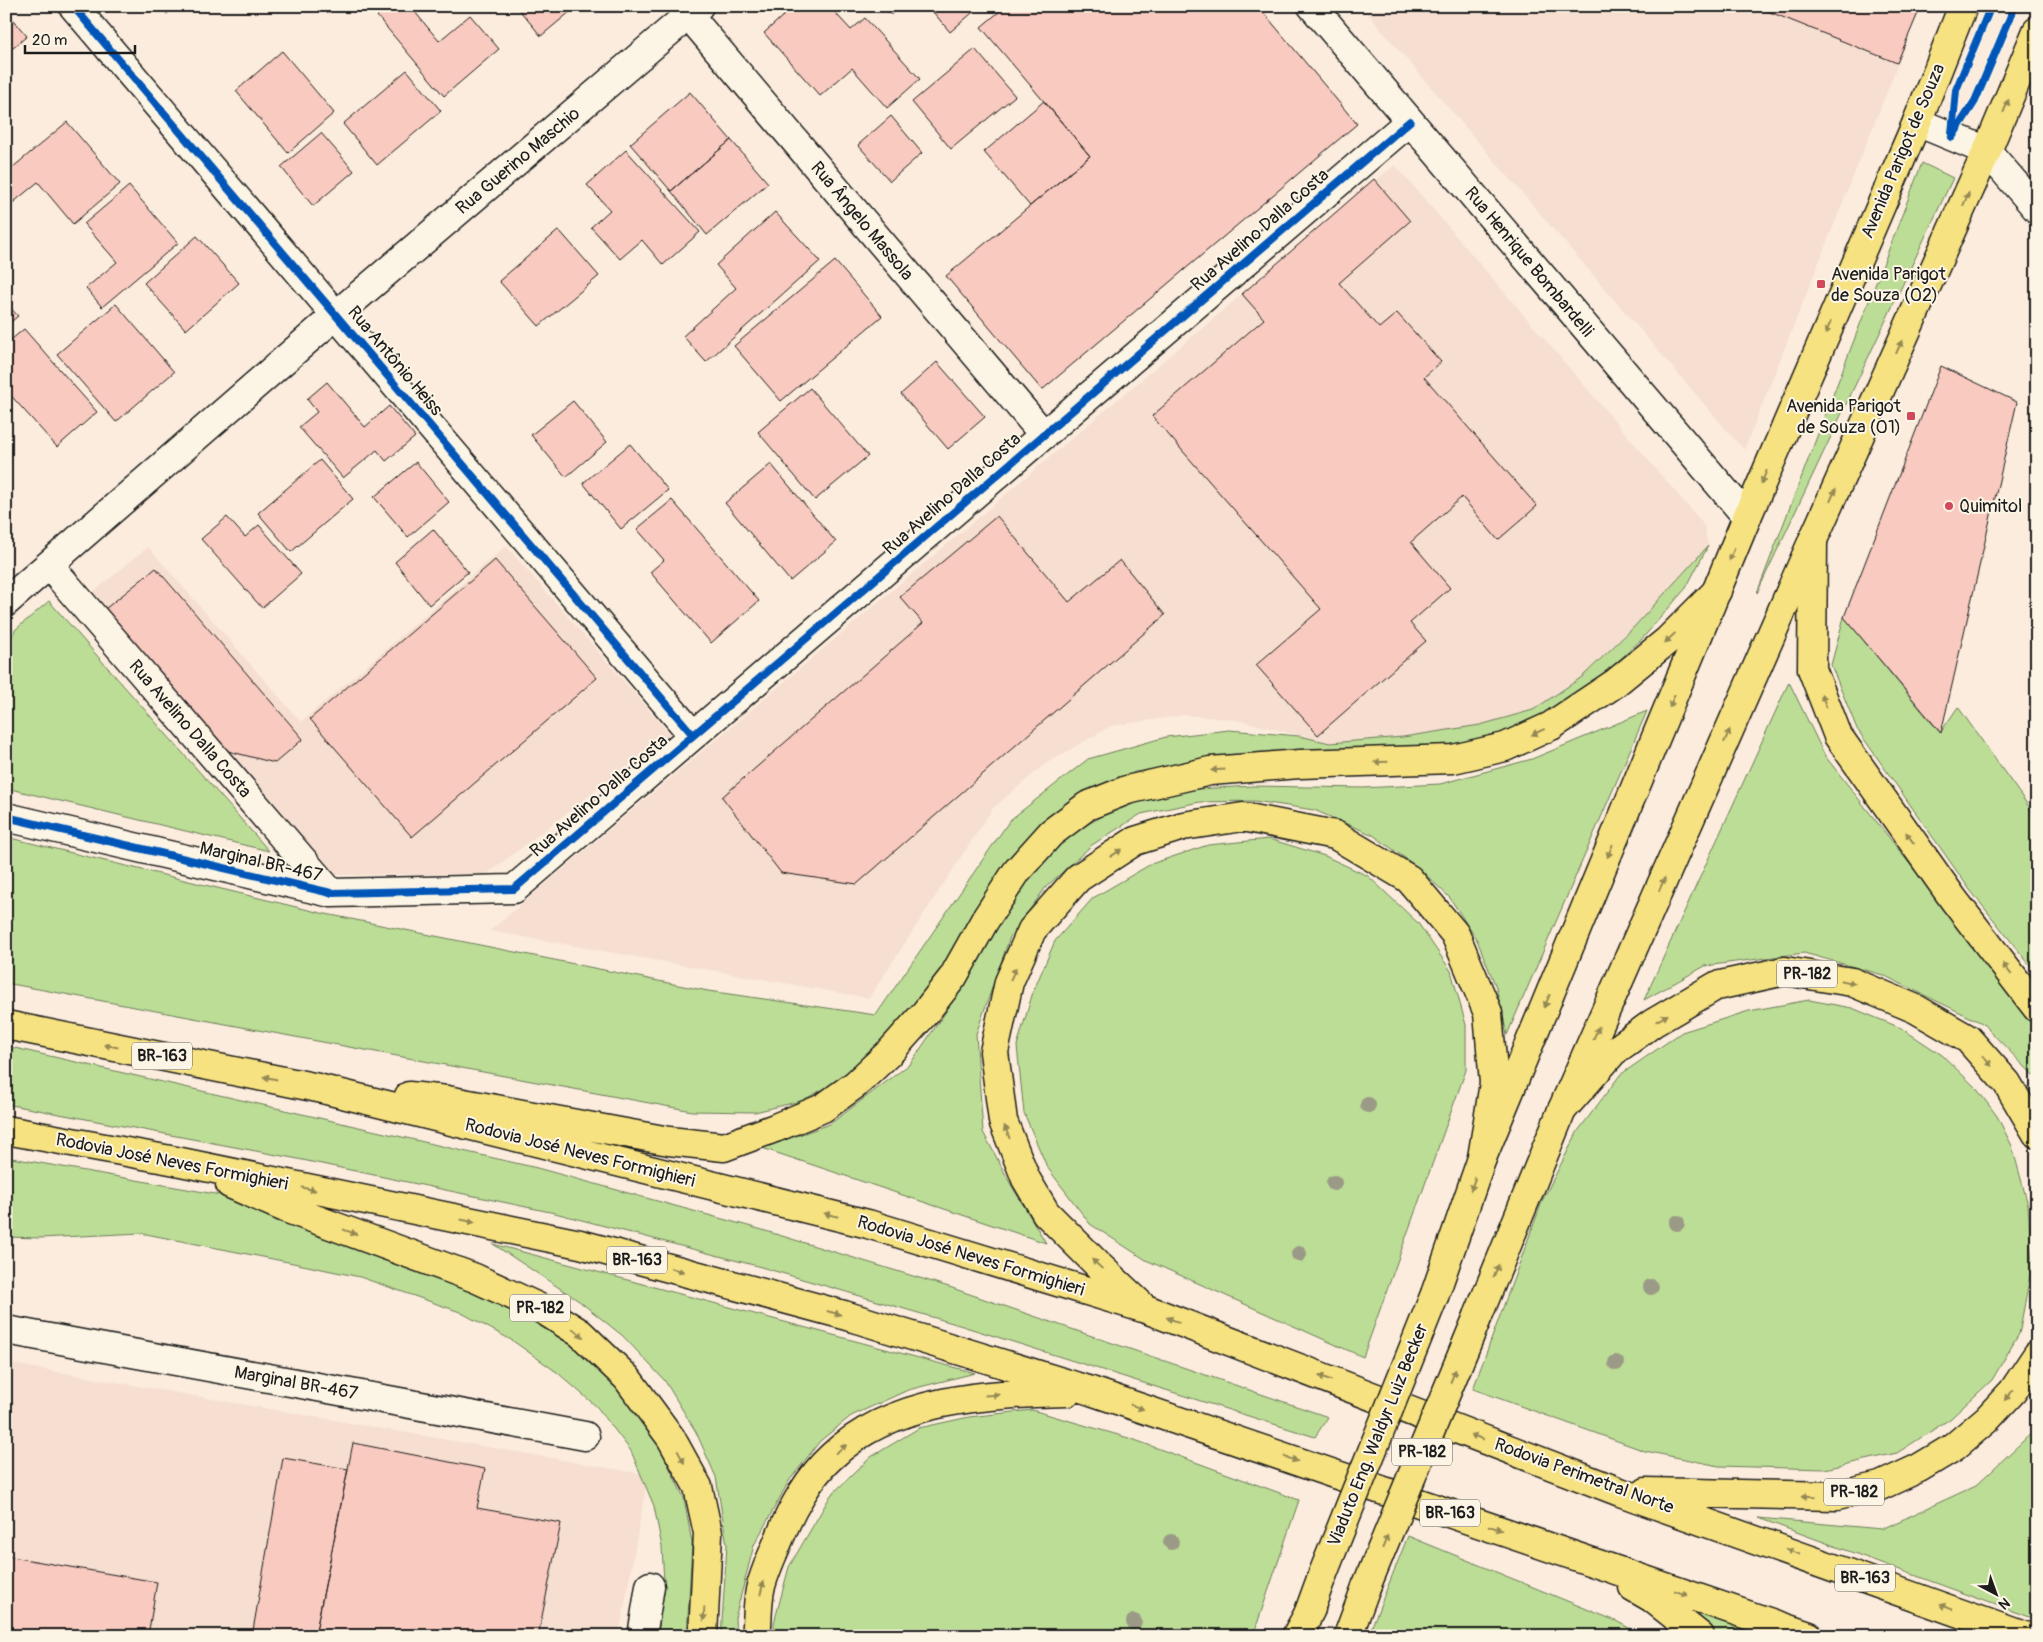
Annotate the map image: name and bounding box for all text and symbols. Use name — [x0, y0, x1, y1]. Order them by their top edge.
scale bar — [25, 22, 135, 54]
text: 20 m — [32, 31, 67, 50]
street label: Avenida Parigot de Souza — [1856, 60, 1950, 242]
one-way arrow — [2002, 98, 2010, 113]
street label: Rua Guerino Maschio — [451, 102, 585, 220]
street label: Rua Ângelo Massola — [805, 157, 919, 285]
street label: Rua Avelino Dalla Costa — [1186, 164, 1334, 296]
street label: Rua Henrique Bombardelli — [1459, 182, 1599, 342]
one-way arrow — [1962, 192, 1970, 206]
place label: Avenida Parigot de Souza (02) — [1831, 263, 1947, 307]
marker: Avenida Parigot de Souza (02) — [1815, 278, 1827, 290]
street label: Rua Antônio Heiss — [342, 301, 448, 421]
one-way arrow — [1824, 321, 1832, 335]
one-way arrow — [1896, 340, 1904, 354]
place label: Avenida Parigot de Souza (01) — [1786, 395, 1902, 439]
marker: Avenida Parigot de Souza (01) — [1905, 410, 1917, 422]
street label: Rua Avelino Dalla Costa — [878, 428, 1026, 560]
one-way arrow — [1759, 470, 1767, 484]
one-way arrow — [1829, 488, 1837, 502]
place label: Quimitol — [1959, 495, 2022, 518]
marker: Quimitol — [1943, 500, 1955, 512]
one-way arrow — [1728, 547, 1736, 562]
one-way arrow — [1664, 632, 1676, 644]
street label: Rua Avelino Dalla Costa — [124, 655, 256, 803]
one-way arrow — [1667, 694, 1675, 708]
one-way arrow — [1820, 694, 1828, 709]
one-way arrow — [1531, 728, 1545, 736]
one-way arrow — [1723, 728, 1731, 743]
street label: Rua Avelino Dalla Costa — [525, 730, 673, 862]
one-way arrow — [1372, 758, 1388, 766]
one-way arrow — [1210, 766, 1226, 774]
one-way arrow — [1905, 832, 1915, 845]
street label: Marginal BR-467 — [197, 837, 325, 887]
one-way arrow — [1605, 844, 1613, 858]
one-way arrow — [1109, 848, 1123, 858]
one-way arrow — [1658, 877, 1666, 891]
road number: PR-182 — [1777, 961, 1837, 988]
one-way arrow — [2002, 962, 2012, 976]
one-way arrow — [1009, 966, 1017, 981]
one-way arrow — [1840, 978, 1855, 986]
one-way arrow — [1543, 994, 1551, 1008]
one-way arrow — [1655, 1013, 1668, 1022]
one-way arrow — [1593, 1026, 1601, 1040]
one-way arrow — [103, 1042, 118, 1050]
road number: BR-163 — [132, 1042, 192, 1070]
one-way arrow — [1981, 1055, 1993, 1067]
one-way arrow — [263, 1074, 278, 1082]
street label: Rodovia José Neves Formighieri — [463, 1113, 697, 1193]
one-way arrow — [1003, 1124, 1011, 1139]
street label: Rodovia José Neves Formighieri — [54, 1128, 290, 1196]
one-way arrow — [1469, 1177, 1477, 1192]
one-way arrow — [301, 1185, 317, 1193]
street label: Rodovia José Neves Formighieri — [855, 1210, 1087, 1302]
one-way arrow — [824, 1211, 839, 1219]
one-way arrow — [461, 1217, 476, 1225]
one-way arrow — [343, 1229, 358, 1236]
road number: BR-163 — [607, 1246, 667, 1274]
one-way arrow — [1092, 1258, 1104, 1270]
one-way arrow — [1493, 1264, 1501, 1278]
one-way arrow — [670, 1267, 685, 1275]
road number: PR-182 — [510, 1295, 570, 1322]
one-way arrow — [827, 1309, 842, 1317]
one-way arrow — [1165, 1316, 1180, 1324]
street label: Viaduto Eng. Waldyr Luiz Becker — [1323, 1319, 1434, 1550]
one-way arrow — [571, 1327, 584, 1338]
street label: Marginal BR-467 — [232, 1361, 360, 1405]
one-way arrow — [1450, 1369, 1458, 1383]
one-way arrow — [1317, 1374, 1332, 1382]
one-way arrow — [2003, 1388, 2015, 1400]
one-way arrow — [984, 1391, 1000, 1399]
one-way arrow — [1130, 1403, 1145, 1411]
one-way arrow — [1469, 1432, 1484, 1440]
street label: Rodovia Perimetral Norte — [1491, 1433, 1677, 1519]
road number: PR-182 — [1392, 1438, 1452, 1465]
one-way arrow — [834, 1443, 847, 1454]
one-way arrow — [677, 1450, 686, 1464]
one-way arrow — [1284, 1455, 1299, 1463]
road number: PR-182 — [1824, 1478, 1884, 1505]
one-way arrow — [1800, 1492, 1816, 1500]
road number: BR-163 — [1420, 1500, 1480, 1526]
one-way arrow — [1487, 1525, 1502, 1532]
one-way arrow — [1381, 1535, 1389, 1549]
one-way arrow — [1785, 1548, 1800, 1555]
road number: BR-163 — [1835, 1565, 1895, 1592]
north arrow — [1970, 1570, 2020, 1620]
one-way arrow — [758, 1580, 766, 1595]
one-way arrow — [1674, 1589, 1689, 1597]
text: N — [1995, 1594, 2013, 1613]
one-way arrow — [1938, 1603, 1953, 1610]
one-way arrow — [700, 1606, 708, 1622]

